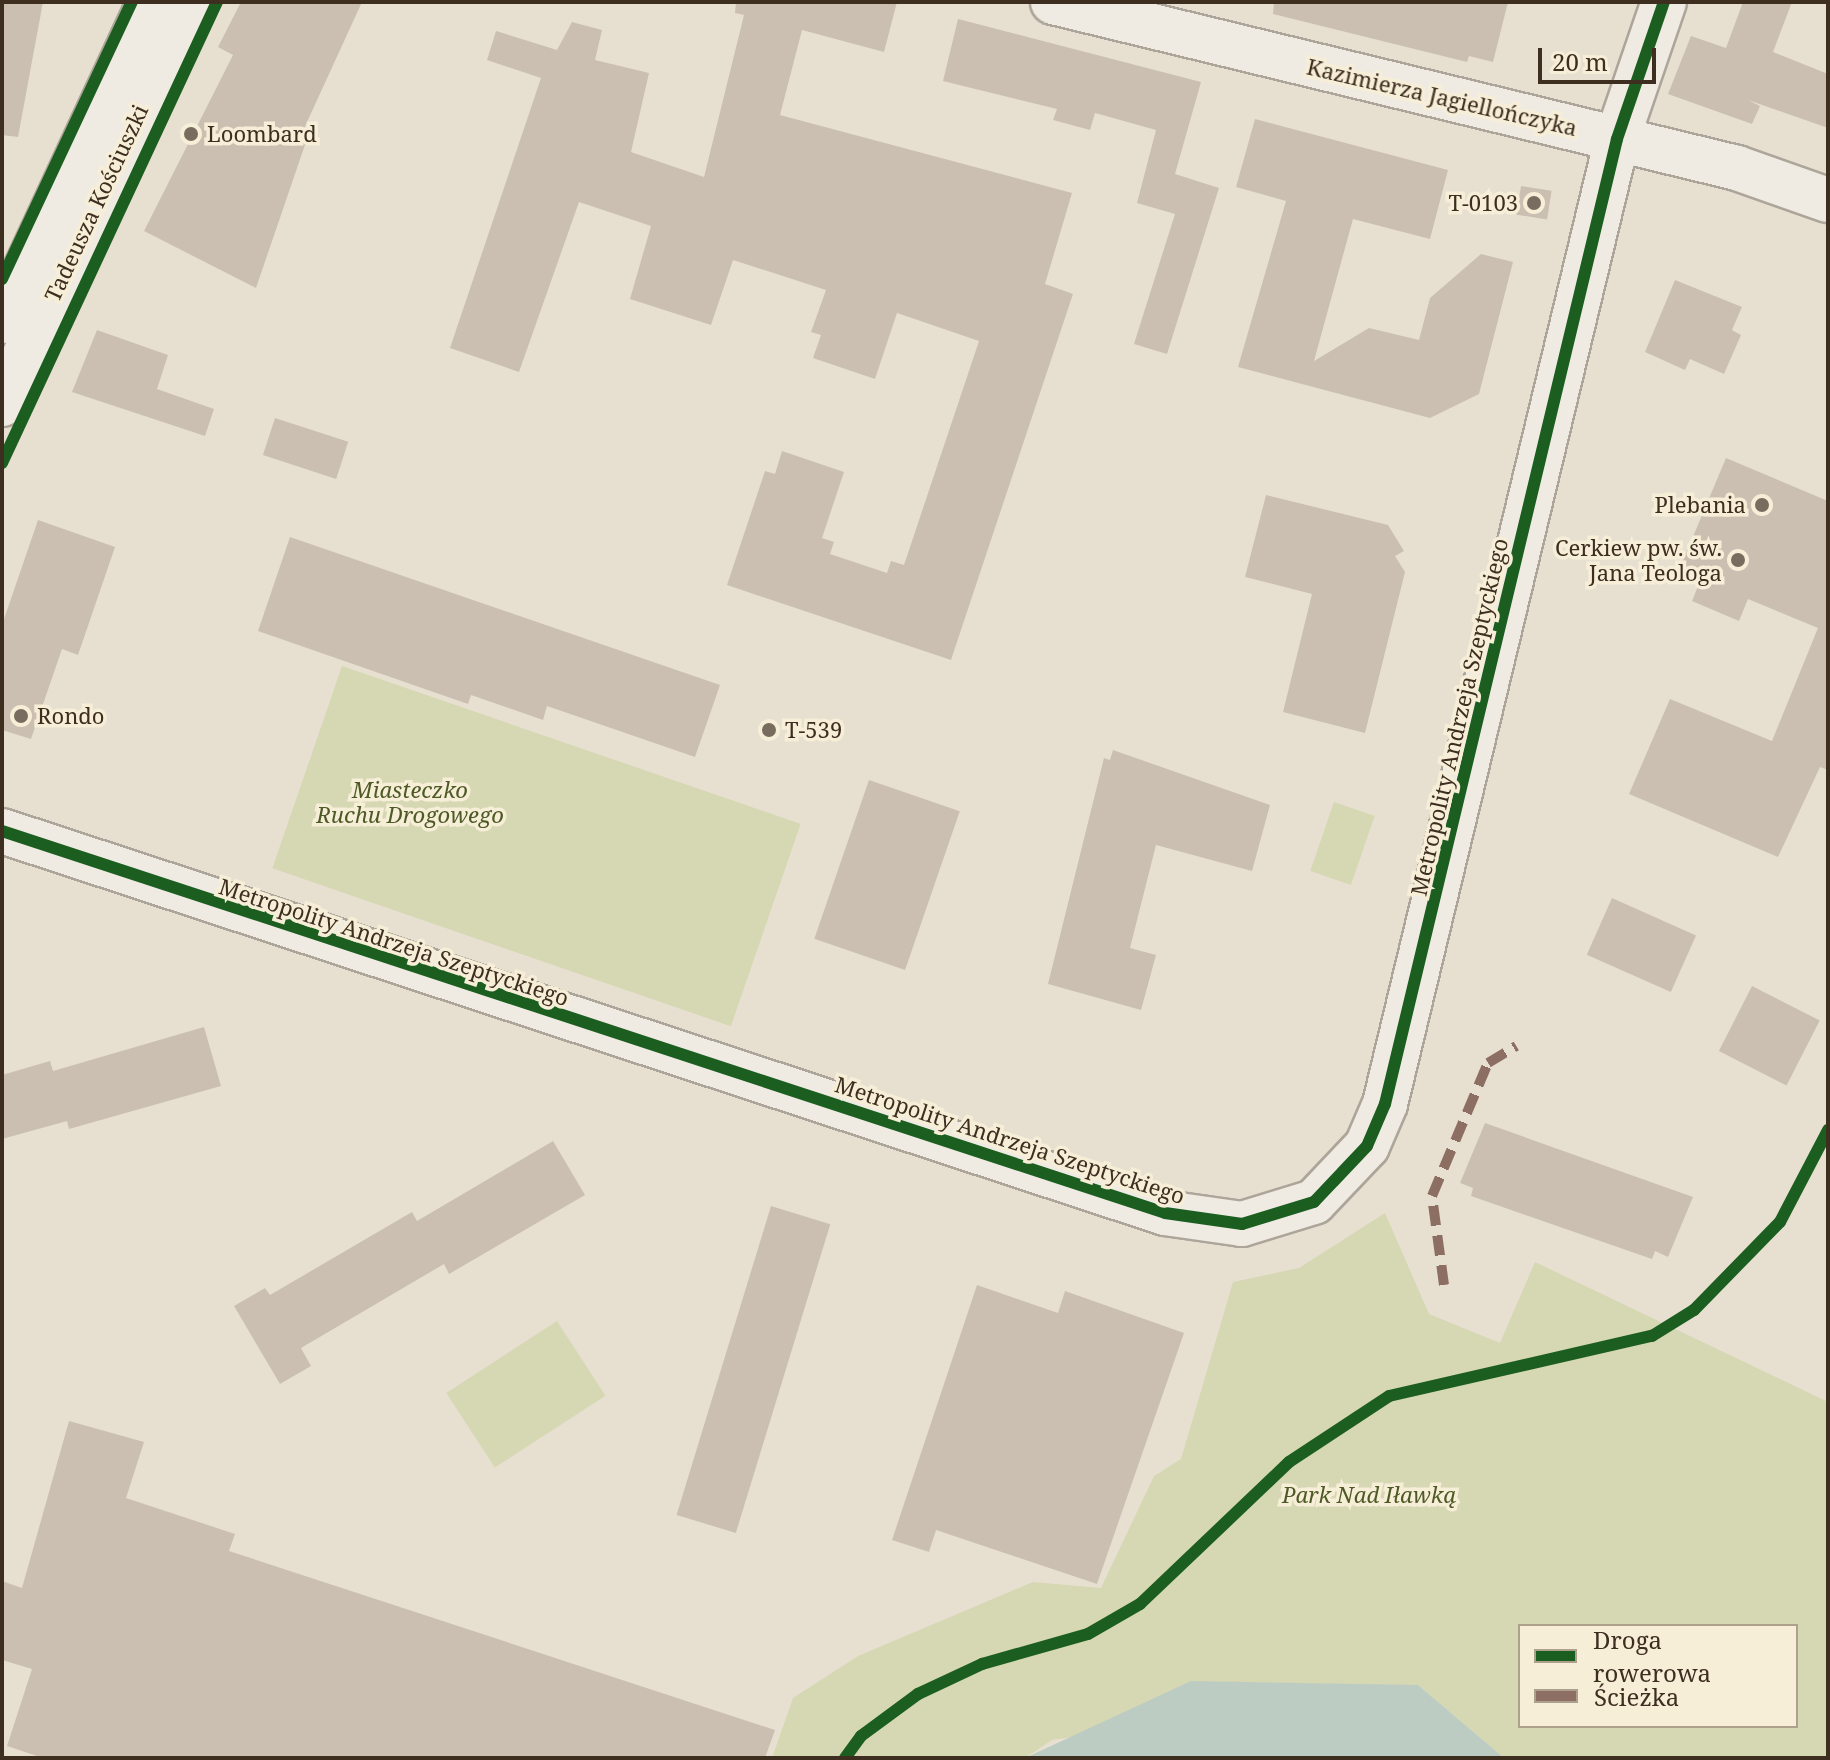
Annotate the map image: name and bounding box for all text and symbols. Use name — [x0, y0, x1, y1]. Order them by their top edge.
scale bar — [1542, 32, 1660, 82]
text: 20 m — [1552, 45, 1608, 78]
street label: Kazimierza Jagiellończyka — [1304, 53, 1580, 141]
street label: Tadeusza Kościuszki — [39, 100, 153, 306]
place label: Loombard — [207, 121, 317, 147]
marker: Loombard — [182, 125, 200, 143]
place label: T-0103 — [1449, 190, 1518, 216]
marker: T-0103 — [1525, 194, 1543, 212]
place label: Plebania — [1655, 492, 1746, 518]
marker: Plebania — [1753, 496, 1771, 514]
place label: Cerkiew pw. św. Jana Teologa — [1555, 534, 1722, 586]
street label: Metropolity Andrzeja Szeptyckiego — [1405, 536, 1513, 898]
marker: Cerkiew pw. św. Jana Teologa — [1729, 551, 1747, 569]
place label: Rondo — [37, 703, 105, 729]
marker: Rondo — [12, 707, 30, 725]
place label: T-539 — [785, 717, 842, 743]
marker: T-539 — [760, 721, 778, 739]
park label: Miasteczko Ruchu Drogowego — [316, 776, 504, 828]
street label: Metropolity Andrzeja Szeptyckiego — [216, 873, 572, 1011]
street label: Metropolity Andrzeja Szeptyckiego — [832, 1071, 1188, 1209]
park label: Park Nad Iławką — [1282, 1482, 1456, 1508]
text: Droga rowerowa — [1593, 1623, 1711, 1689]
legend — [1518, 1624, 1798, 1728]
text: Ścieżka — [1594, 1680, 1679, 1713]

